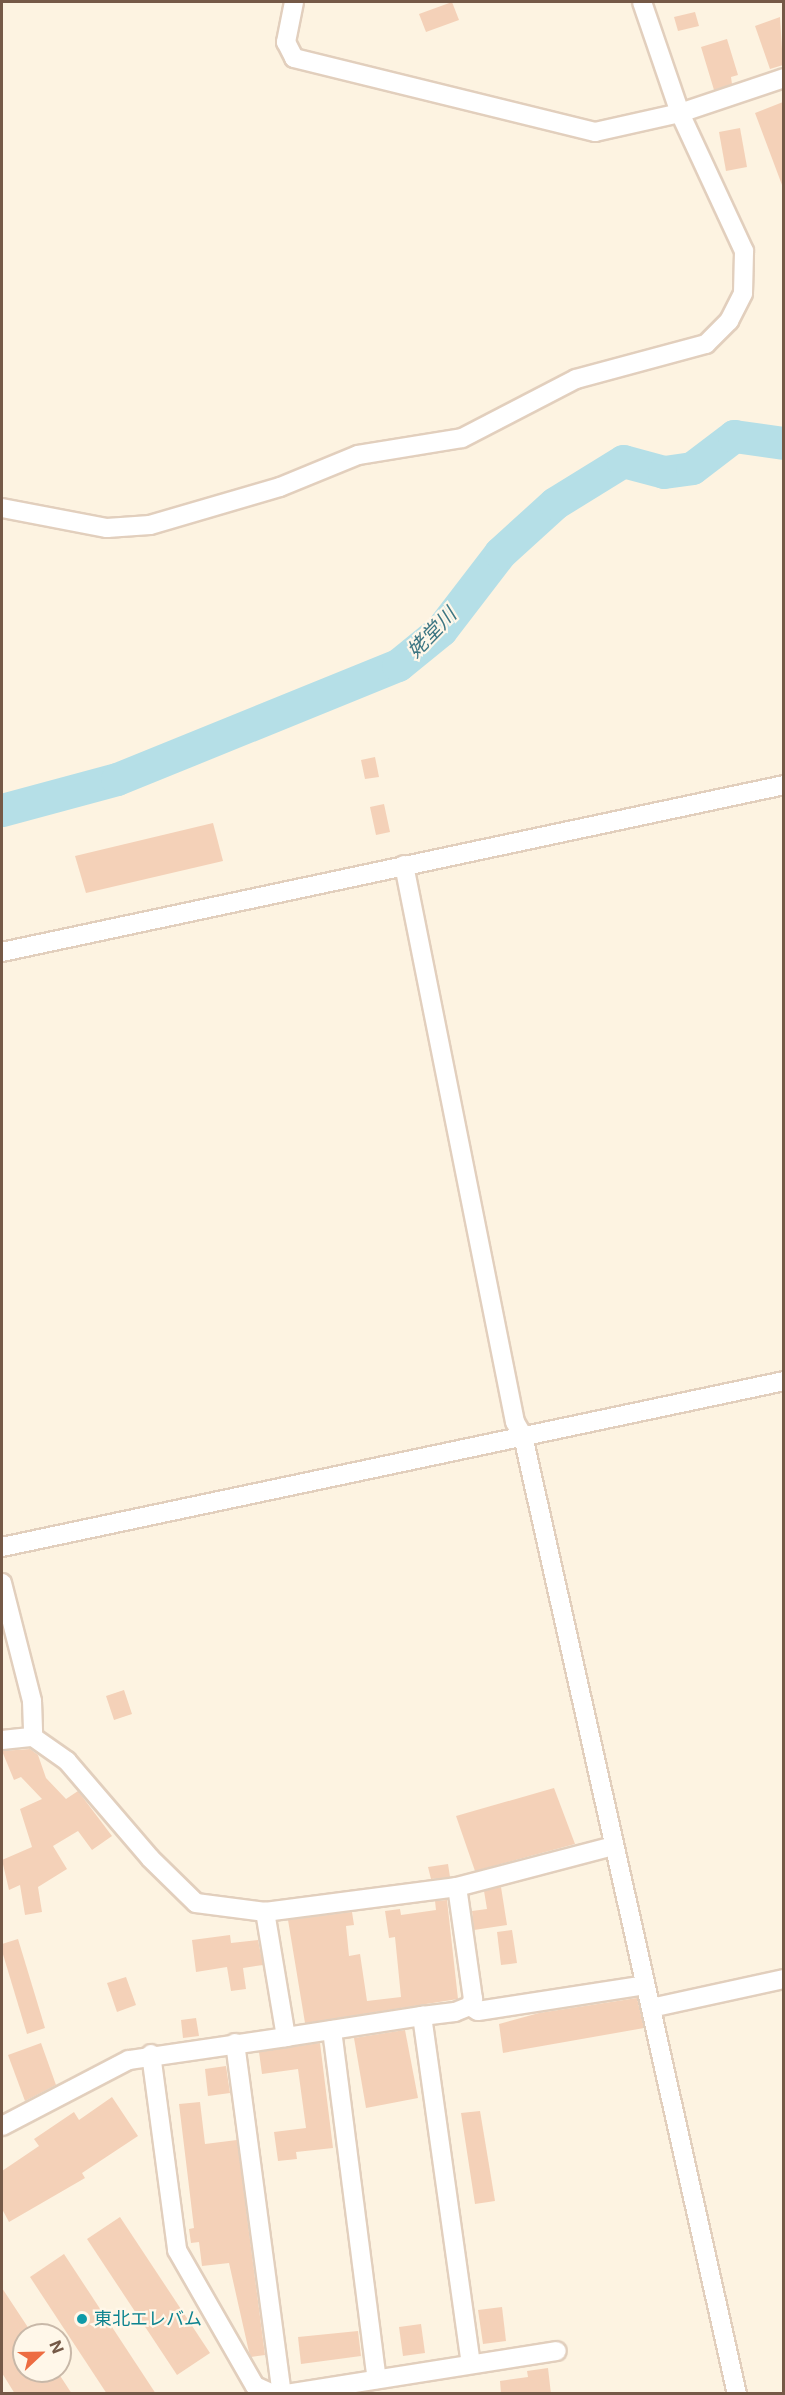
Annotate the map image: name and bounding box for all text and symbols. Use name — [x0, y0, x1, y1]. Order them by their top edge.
water label: 姥堂川 — [403, 603, 461, 663]
place label: 東北エレバム — [94, 2308, 202, 2330]
marker: 東北エレバム — [75, 2312, 89, 2326]
north arrow — [12, 2323, 72, 2383]
text: N — [45, 2338, 68, 2356]

